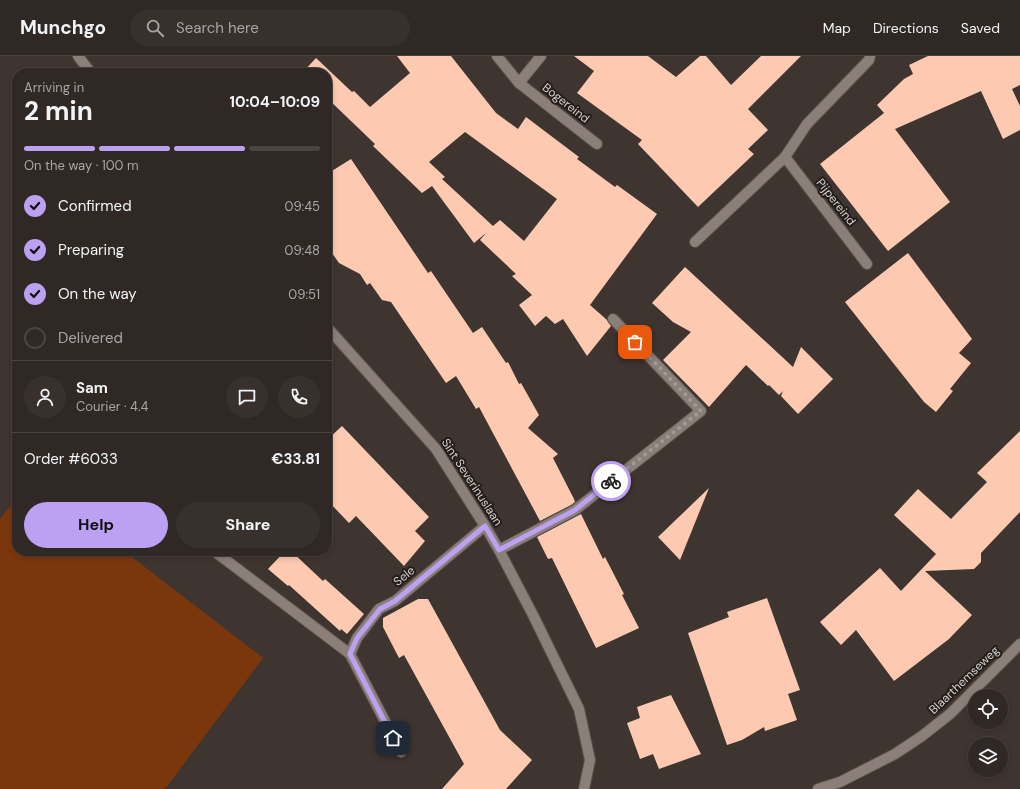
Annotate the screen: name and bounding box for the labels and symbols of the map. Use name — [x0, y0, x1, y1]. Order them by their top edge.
street label: Bogereind — [539, 80, 593, 126]
street label: Pijpereind — [813, 175, 859, 229]
pin — [618, 325, 652, 359]
street label: Sint Severinuslaan — [438, 435, 506, 529]
courier — [591, 461, 631, 501]
street label: Sele — [390, 562, 418, 590]
street label: Blaarthemseweg — [926, 642, 1003, 718]
pin — [376, 721, 410, 755]

